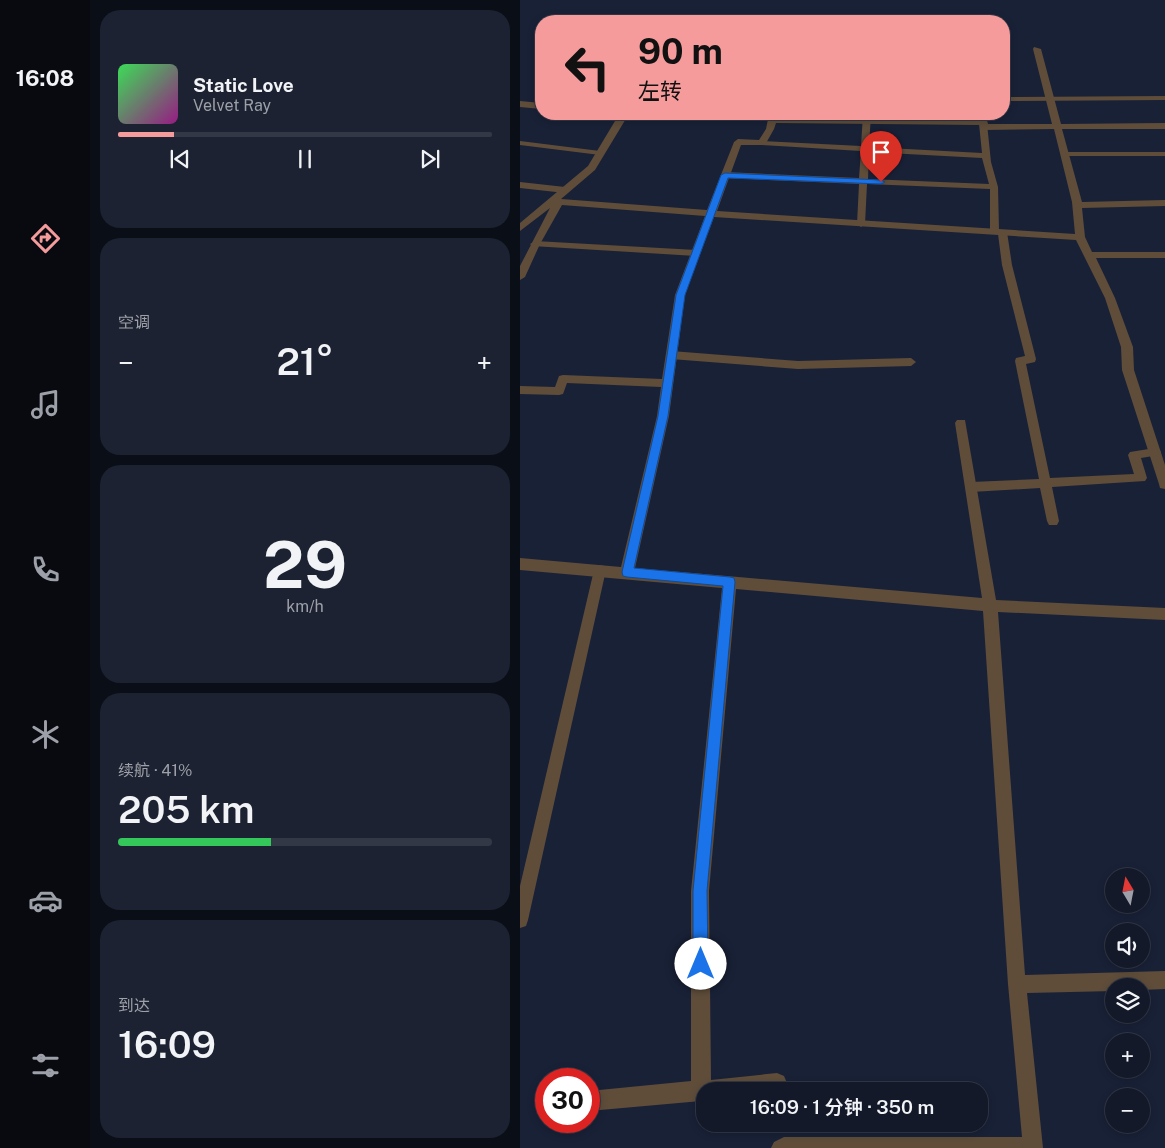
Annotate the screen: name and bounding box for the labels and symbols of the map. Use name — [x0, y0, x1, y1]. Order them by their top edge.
pin — [860, 131, 902, 182]
north arrow — [1105, 868, 1150, 912]
position arrow — [674, 937, 726, 989]
speed limit sign: 30 — [535, 1068, 600, 1133]

